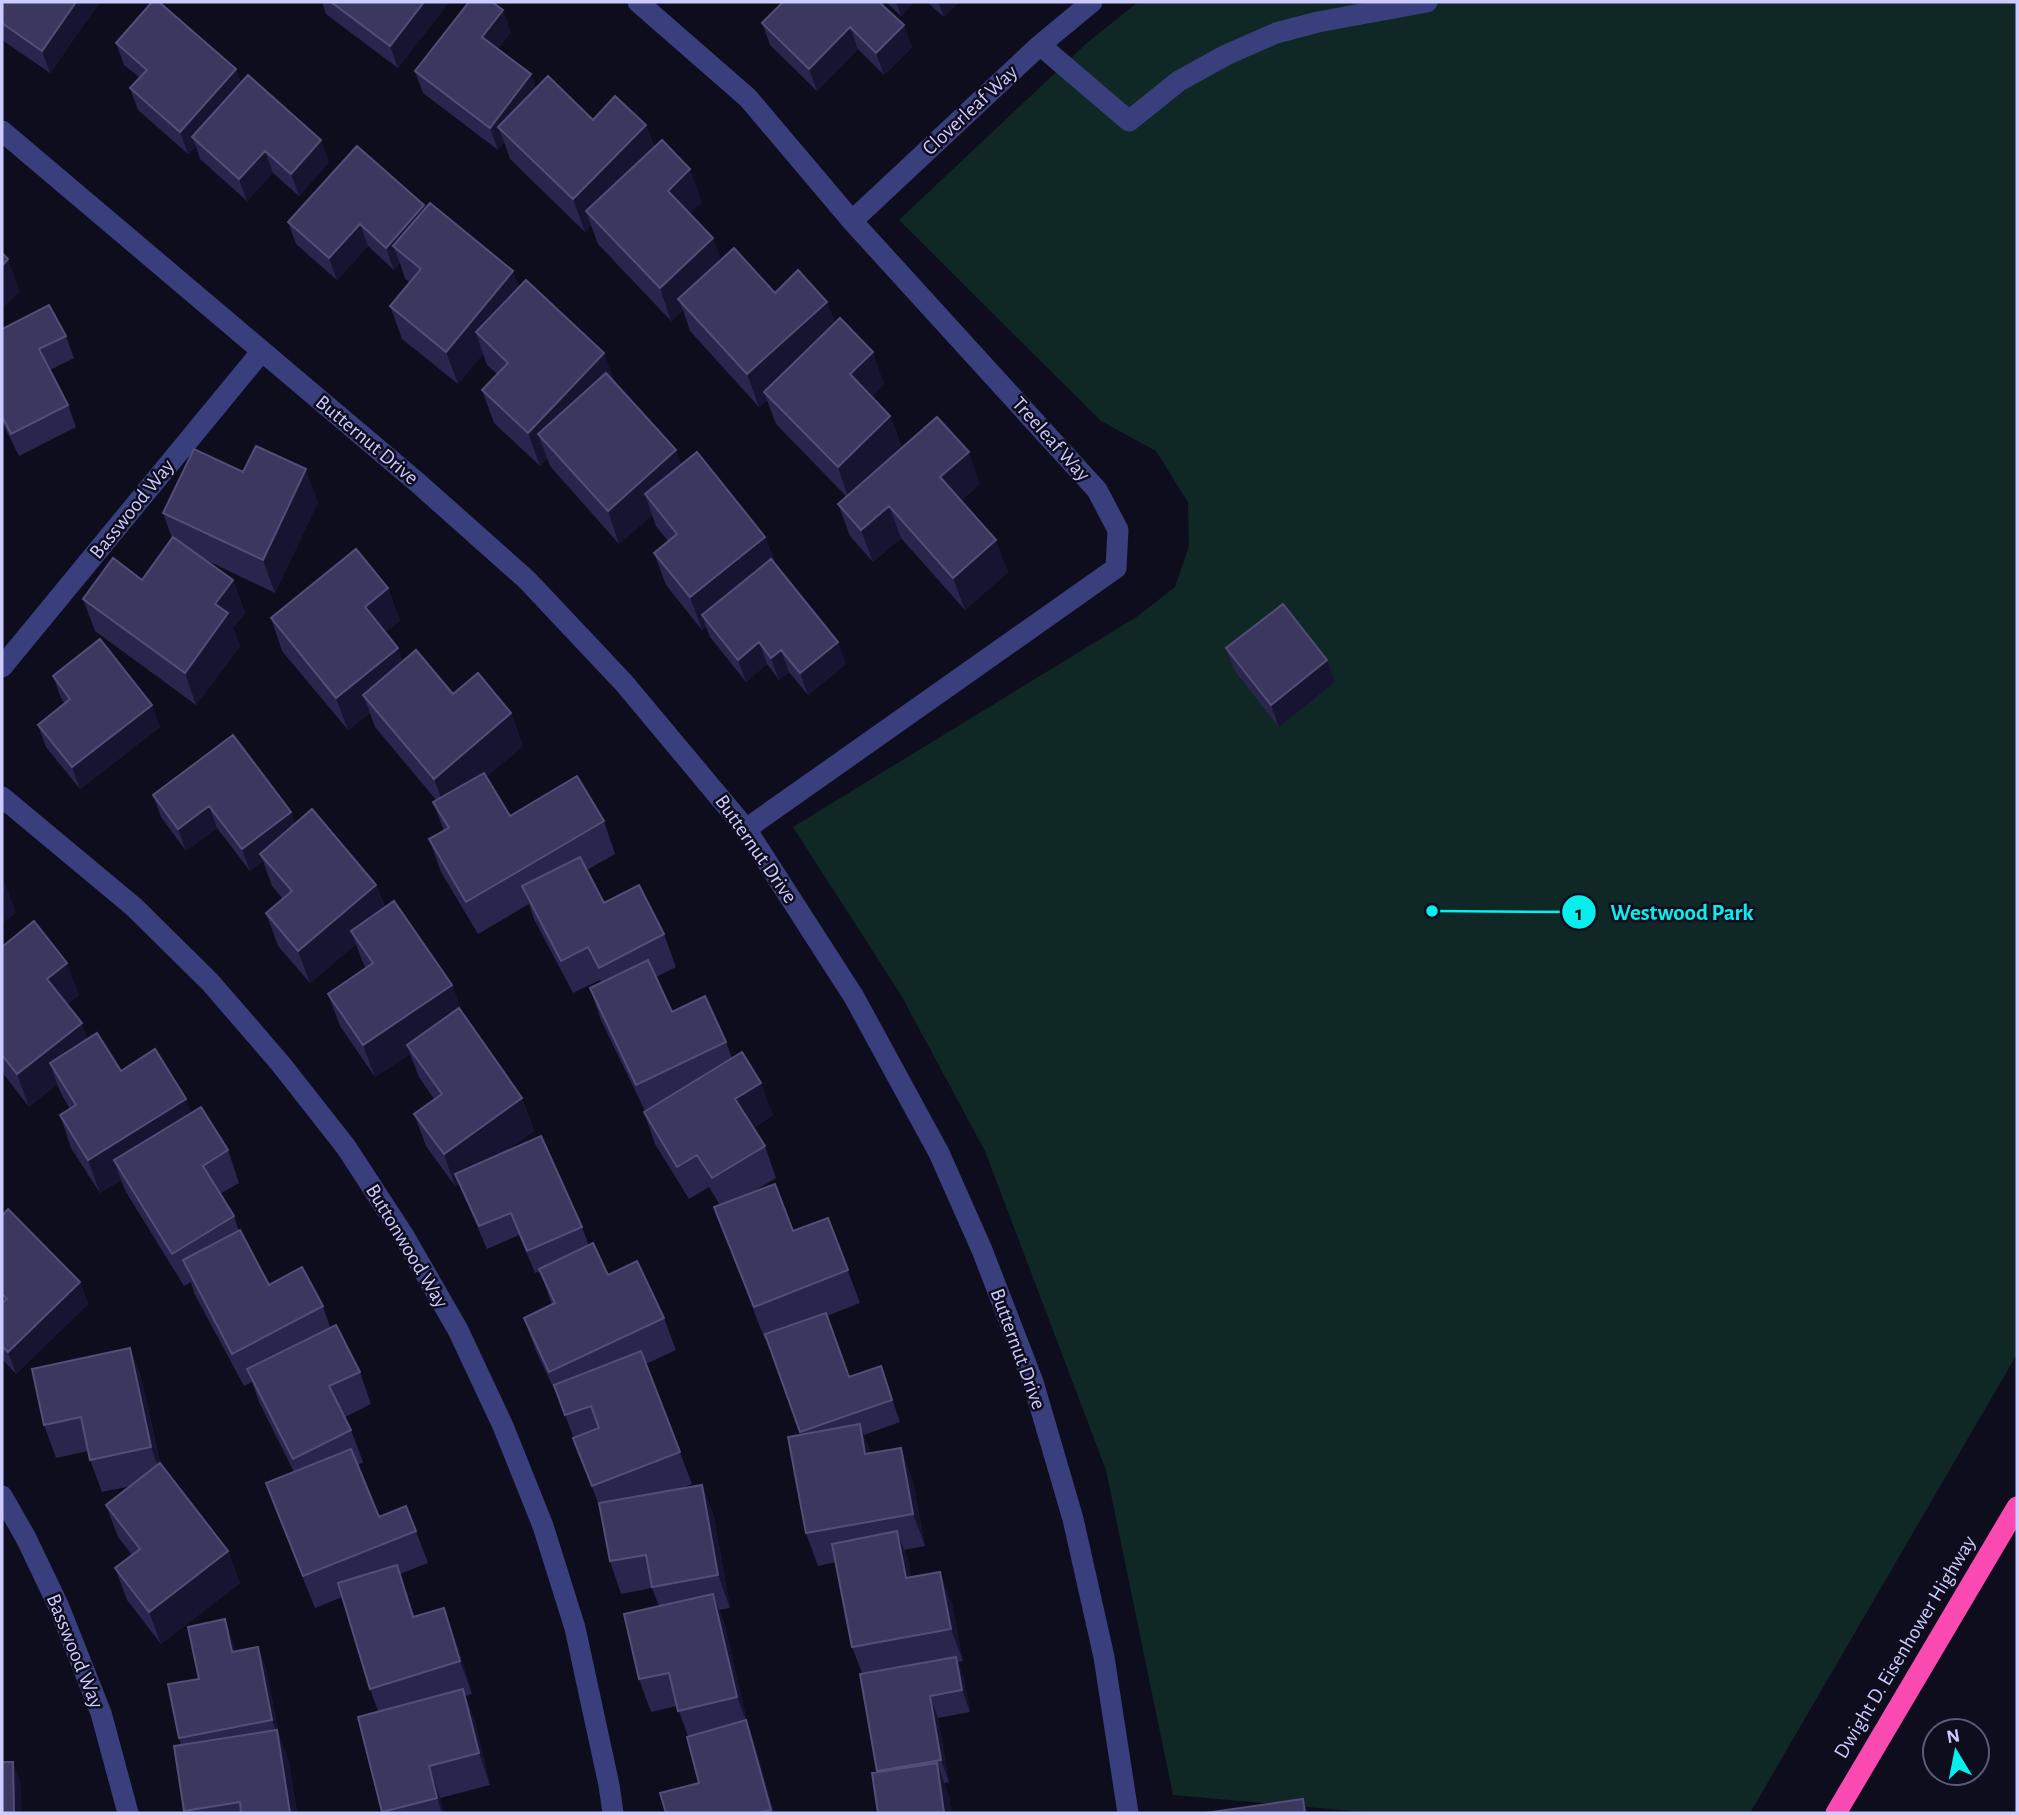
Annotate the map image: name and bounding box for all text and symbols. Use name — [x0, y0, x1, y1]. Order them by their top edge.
street label: Cloverleaf Way — [918, 61, 1022, 159]
street label: Butternut Drive — [312, 391, 422, 489]
street label: Treeleaf Way — [1008, 393, 1094, 485]
street label: Basswood Way — [86, 455, 178, 563]
street label: Butternut Drive — [711, 791, 801, 907]
callout: Westwood Park — [1561, 890, 1768, 934]
text: Westwood Park — [1610, 902, 1754, 925]
text: 1 — [1575, 903, 1583, 924]
street label: Buttonwood Way — [362, 1180, 452, 1312]
street label: Butternut Drive — [986, 1286, 1050, 1412]
street label: Dwight D. Eisenhower Highway — [1830, 1532, 1980, 1762]
street label: Basswood Way — [43, 1591, 107, 1711]
north arrow — [1921, 1717, 1991, 1787]
text: N — [1945, 1726, 1961, 1747]

